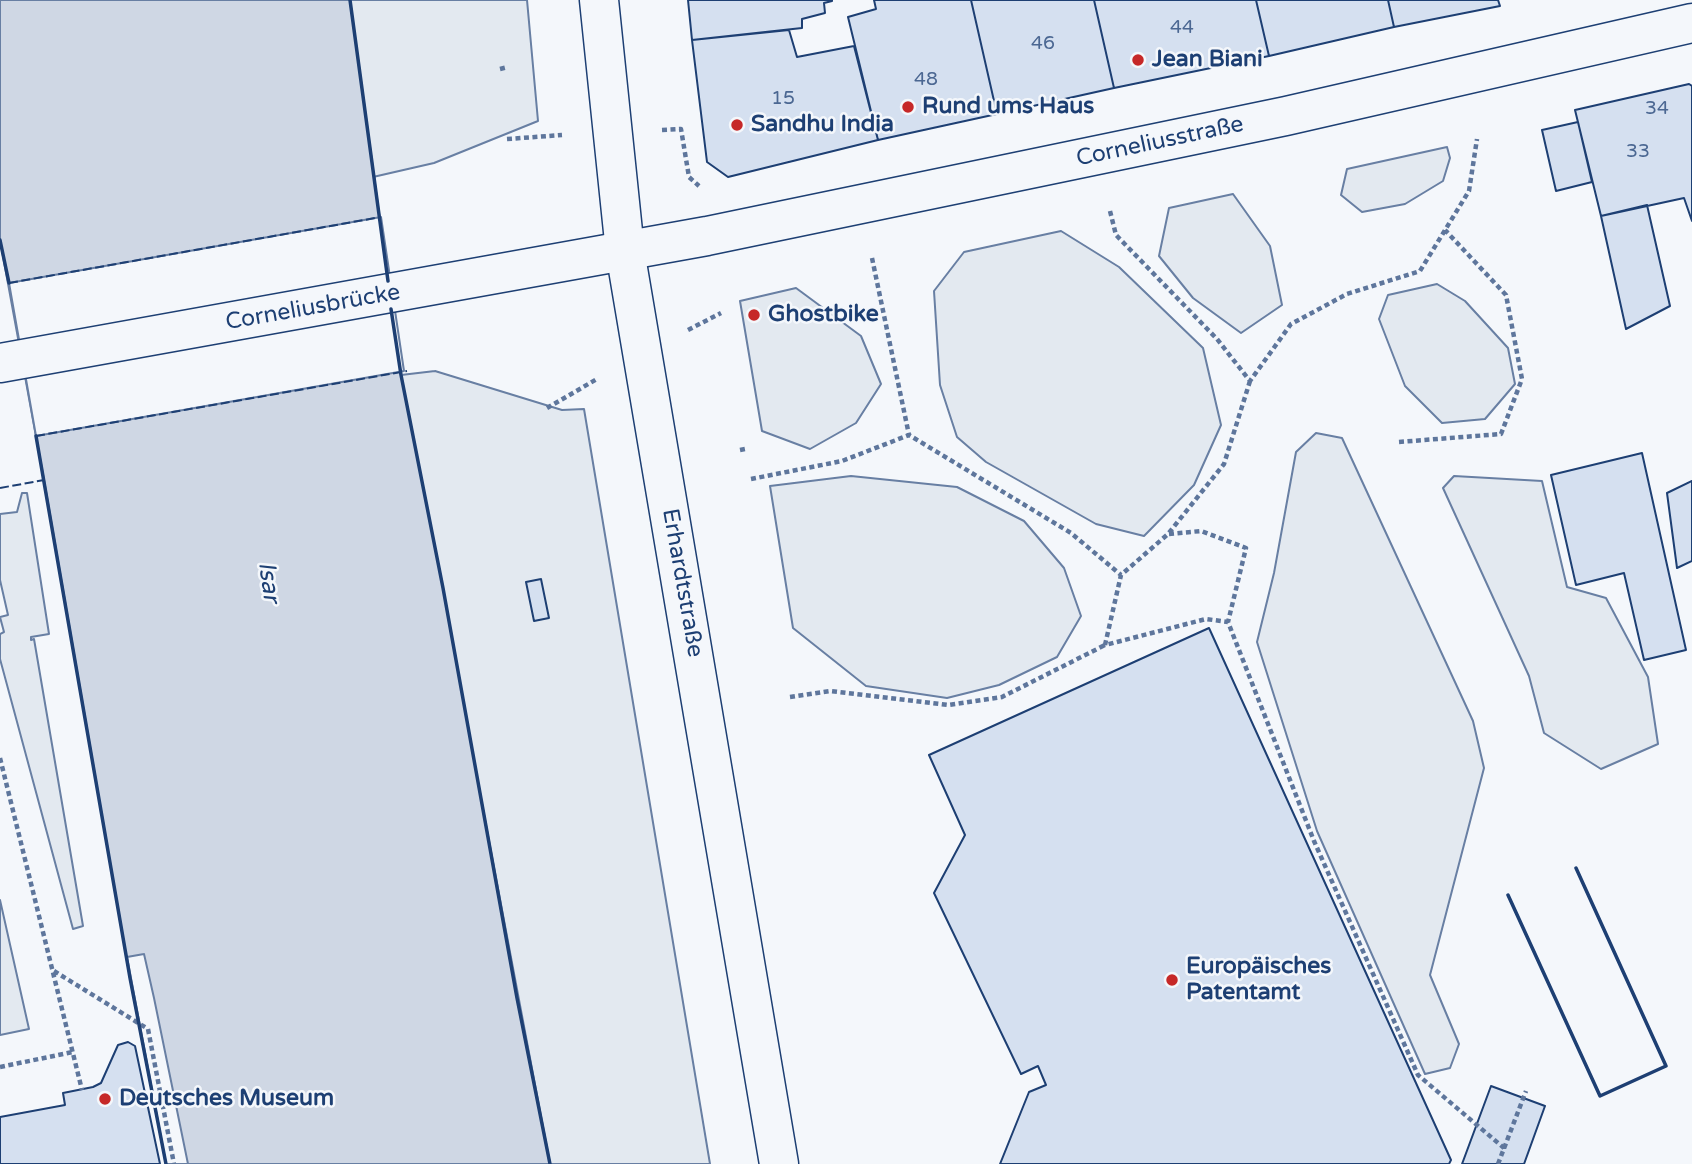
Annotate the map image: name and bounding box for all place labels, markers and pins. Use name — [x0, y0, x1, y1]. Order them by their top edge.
place label: Jean Biani — [1152, 46, 1263, 74]
marker: Jean Biani — [1130, 52, 1146, 68]
place label: Rund ums Haus — [922, 93, 1094, 121]
marker: Rund ums Haus — [900, 99, 916, 115]
place label: Sandhu India — [751, 111, 894, 139]
marker: Sandhu India — [729, 117, 745, 133]
place label: Ghostbike — [768, 301, 879, 329]
marker: Ghostbike — [746, 307, 762, 323]
place label: Europäisches Patentamt — [1186, 953, 1331, 1007]
marker: Europäisches Patentamt — [1164, 972, 1180, 988]
place label: Deutsches Museum — [119, 1085, 334, 1113]
marker: Deutsches Museum — [97, 1091, 113, 1107]

